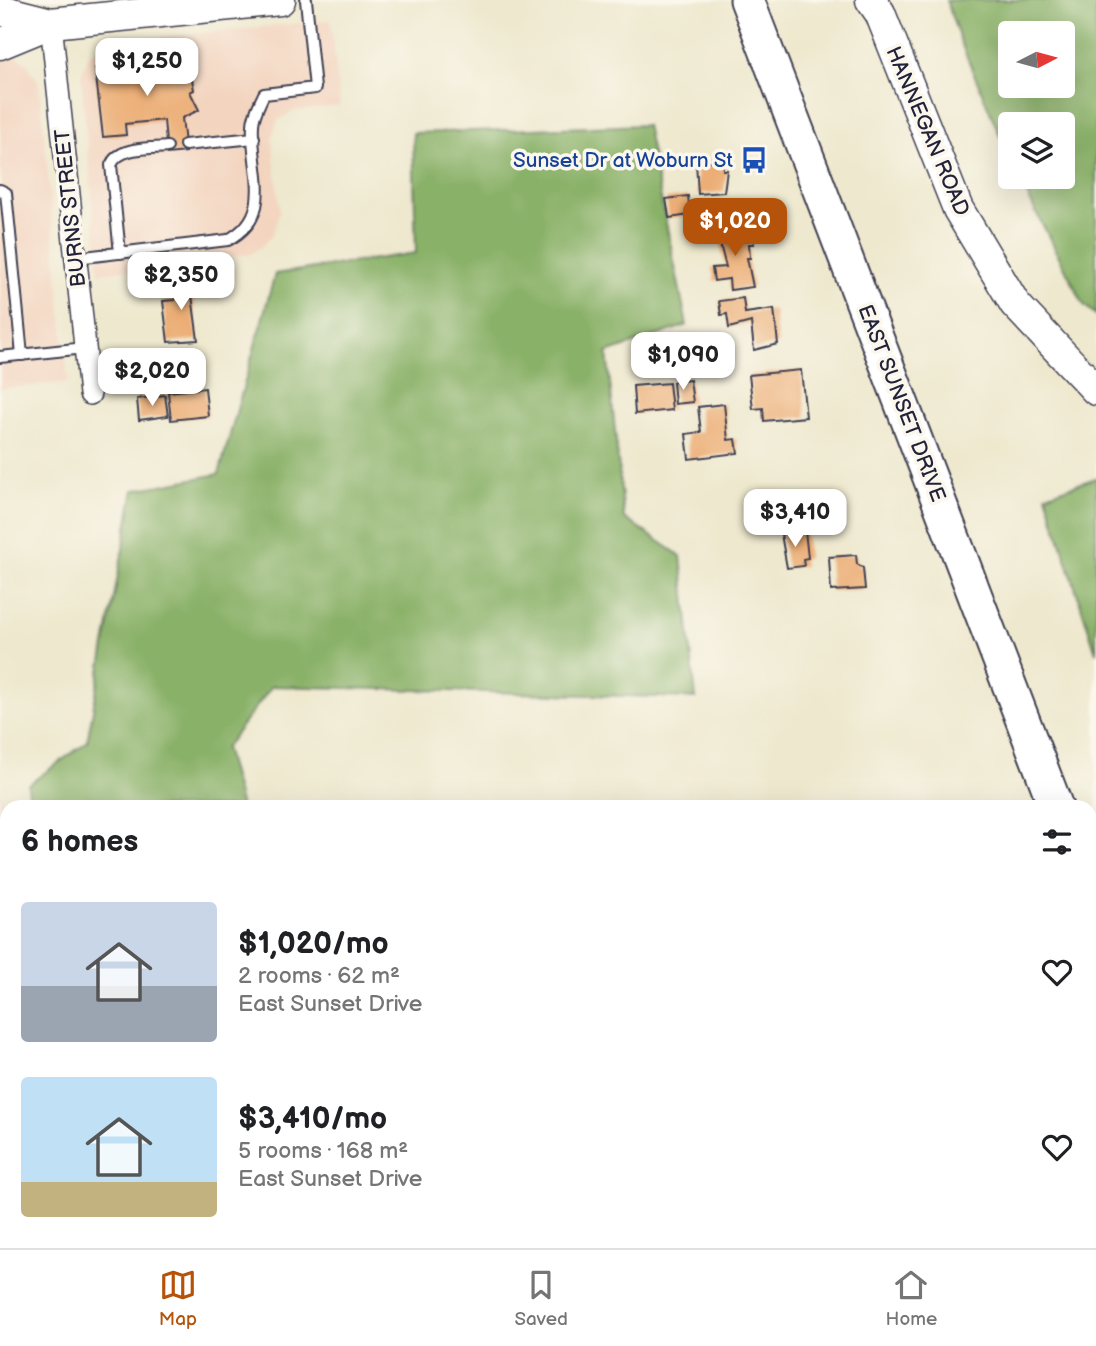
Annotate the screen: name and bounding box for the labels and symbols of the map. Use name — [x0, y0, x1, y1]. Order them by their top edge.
north arrow — [998, 21, 1074, 98]
pin: $1,250 — [90, 38, 204, 98]
street label: HANNEGAN ROAD — [881, 43, 975, 220]
street label: BURNS STREET — [50, 127, 91, 288]
bus stop icon: Sunset Dr at Woburn St — [739, 145, 769, 175]
place label: Sunset Dr at Woburn St — [513, 148, 734, 173]
pin: $1,020 — [678, 198, 792, 258]
pin: $2,350 — [124, 252, 238, 312]
street label: EAST SUNSET DRIVE — [852, 301, 951, 505]
pin: $1,090 — [626, 332, 740, 392]
pin: $2,020 — [95, 348, 209, 408]
pin: $3,410 — [738, 490, 852, 549]

